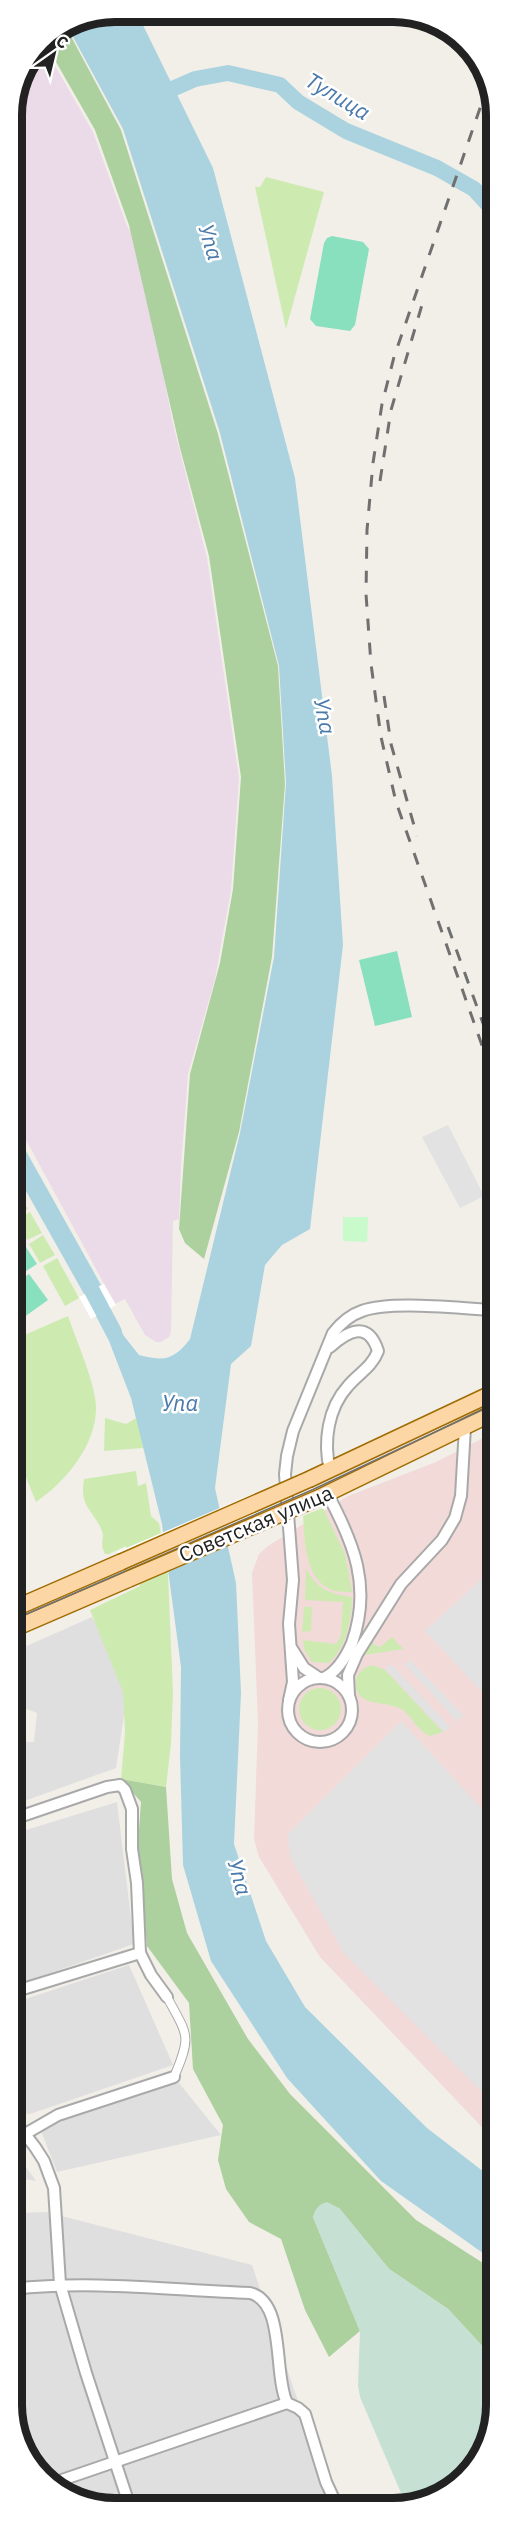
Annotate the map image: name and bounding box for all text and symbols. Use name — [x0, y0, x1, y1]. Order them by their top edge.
north arrow — [24, 24, 84, 84]
text: С — [52, 30, 72, 53]
water label: Тулица — [301, 65, 376, 126]
water label: Упа — [192, 220, 231, 264]
water label: Упа — [308, 695, 343, 737]
water label: Упа — [162, 1388, 198, 1417]
street label: Советская улица — [174, 1478, 337, 1568]
water label: Упа — [221, 1855, 259, 1898]

